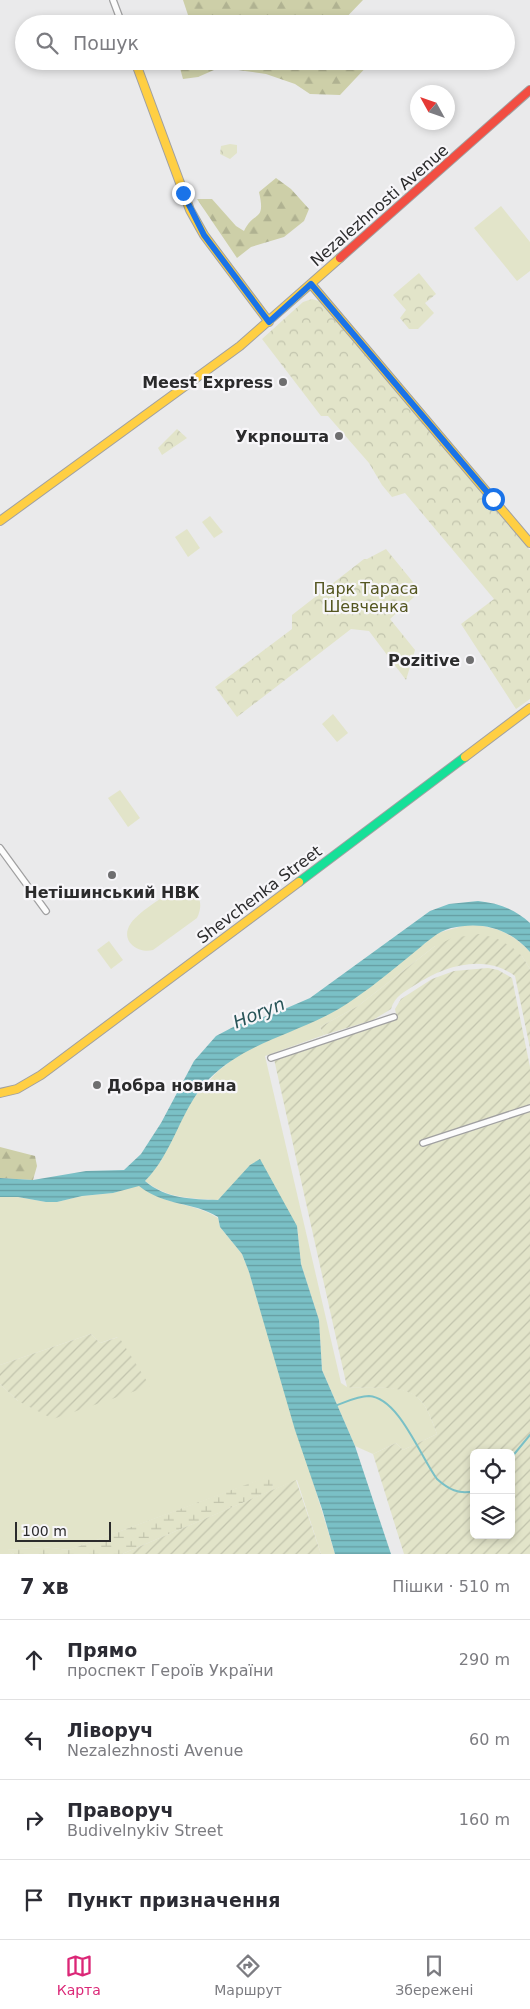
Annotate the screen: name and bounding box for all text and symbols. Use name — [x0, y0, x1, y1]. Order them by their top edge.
search box — [15, 15, 515, 70]
icon: search — [33, 29, 61, 57]
text: Пошук — [73, 32, 139, 54]
north arrow — [410, 85, 455, 130]
street label: Nezalezhnosti Avenue — [307, 140, 452, 270]
route end — [172, 182, 195, 205]
place label: Meest Express — [142, 373, 273, 392]
marker: Meest Express — [277, 376, 289, 388]
place label: Укрпошта — [235, 427, 329, 446]
marker: Укрпошта — [333, 430, 345, 442]
route start — [482, 488, 505, 511]
park label: Парк Тараса Шевченка — [314, 579, 418, 616]
place label: Pozitive — [388, 651, 460, 670]
marker: Pozitive — [464, 654, 476, 666]
street label: Shevchenka Street — [193, 841, 325, 947]
marker: Нетішинський НВК — [106, 869, 118, 881]
place label: Нетішинський НВК — [24, 883, 200, 902]
water label: Horyn — [230, 993, 288, 1032]
place label: Добра новина — [107, 1076, 236, 1095]
marker: Добра новина — [91, 1079, 103, 1091]
map controls — [470, 1449, 515, 1539]
button: locate — [470, 1449, 515, 1494]
button: layers — [470, 1494, 515, 1539]
scale bar — [15, 1519, 111, 1542]
text: 100 m — [22, 1523, 67, 1539]
text: 7 хв — [20, 1575, 69, 1599]
text: Пішки · 510 m — [392, 1577, 510, 1596]
text: Прямо — [67, 1639, 137, 1661]
icon: ahead — [20, 1646, 48, 1674]
text: 290 m — [459, 1650, 510, 1669]
text: проспект Героїв України — [67, 1661, 274, 1680]
text: Ліворуч — [67, 1719, 153, 1741]
icon: left — [20, 1726, 48, 1754]
text: 60 m — [469, 1730, 510, 1749]
text: Nezalezhnosti Avenue — [67, 1741, 243, 1760]
text: Праворуч — [67, 1799, 173, 1821]
icon: right — [20, 1806, 48, 1834]
text: 160 m — [459, 1810, 510, 1829]
text: Budivelnykiv Street — [67, 1821, 223, 1840]
icon: arrive — [20, 1886, 48, 1914]
text: Пункт призначення — [67, 1889, 280, 1911]
tab: Карта — [57, 1952, 101, 1998]
tab: Маршрут — [214, 1952, 282, 1998]
tab: Збережені — [395, 1952, 473, 1998]

